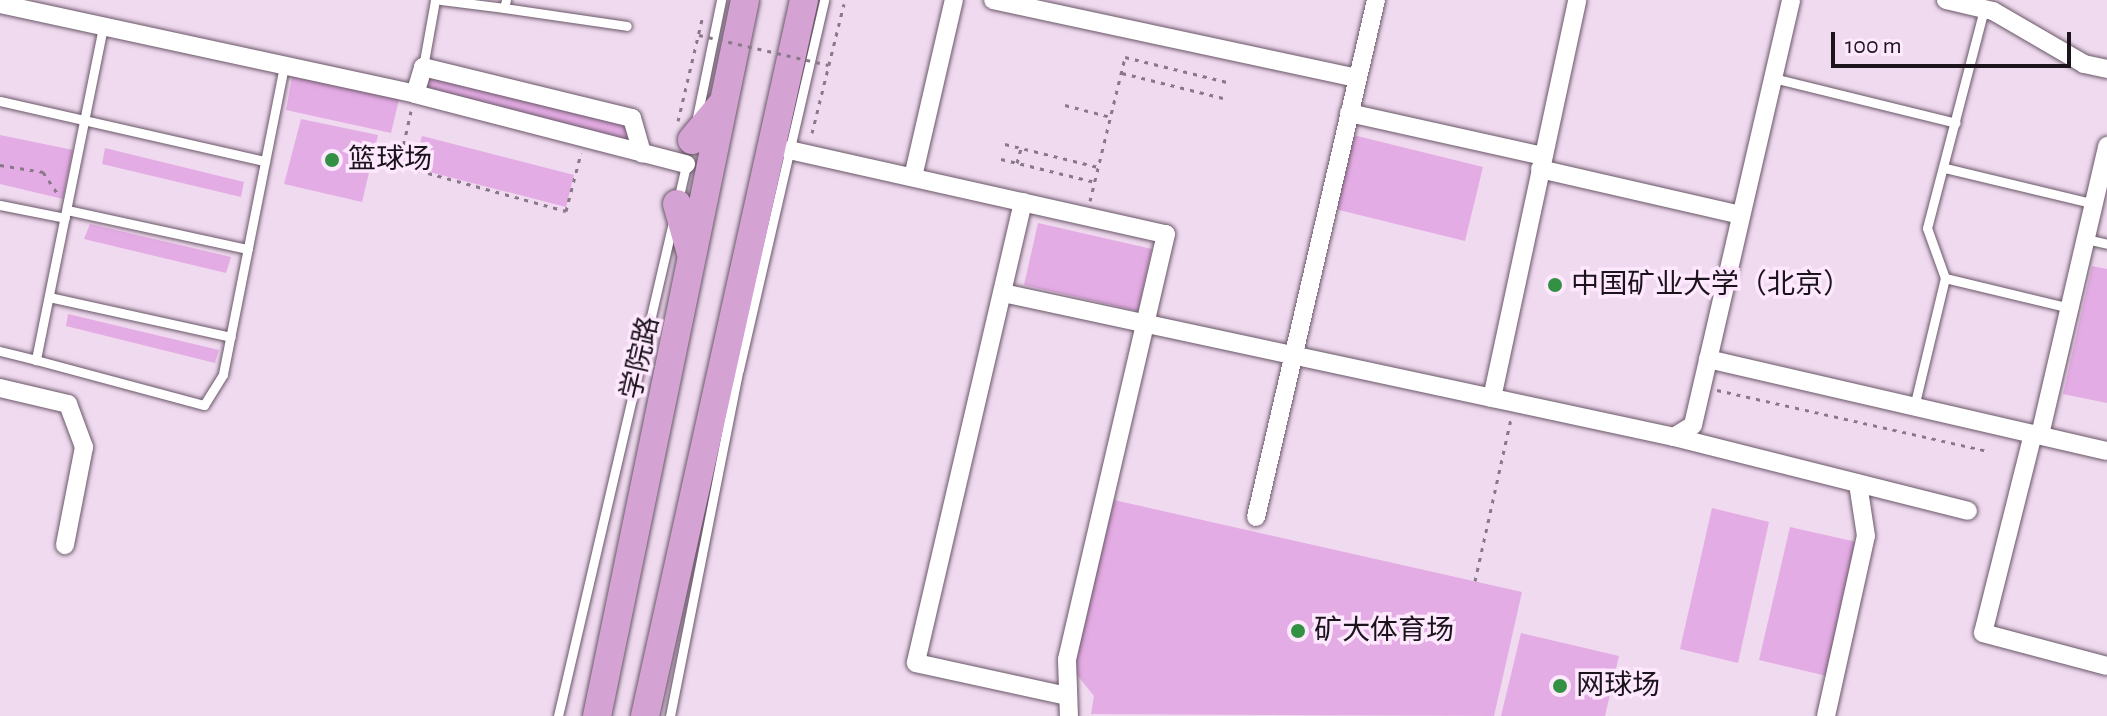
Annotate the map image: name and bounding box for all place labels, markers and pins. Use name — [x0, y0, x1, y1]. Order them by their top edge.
place label: 篮球场 — [348, 143, 432, 177]
marker: 篮球场 — [323, 151, 341, 169]
place label: 中国矿业大学（北京） — [1571, 268, 1851, 302]
marker: 中国矿业大学（北京） — [1546, 276, 1564, 294]
place label: 矿大体育场 — [1314, 614, 1454, 648]
marker: 矿大体育场 — [1289, 622, 1307, 640]
place label: 网球场 — [1576, 669, 1660, 703]
marker: 网球场 — [1551, 677, 1569, 695]

